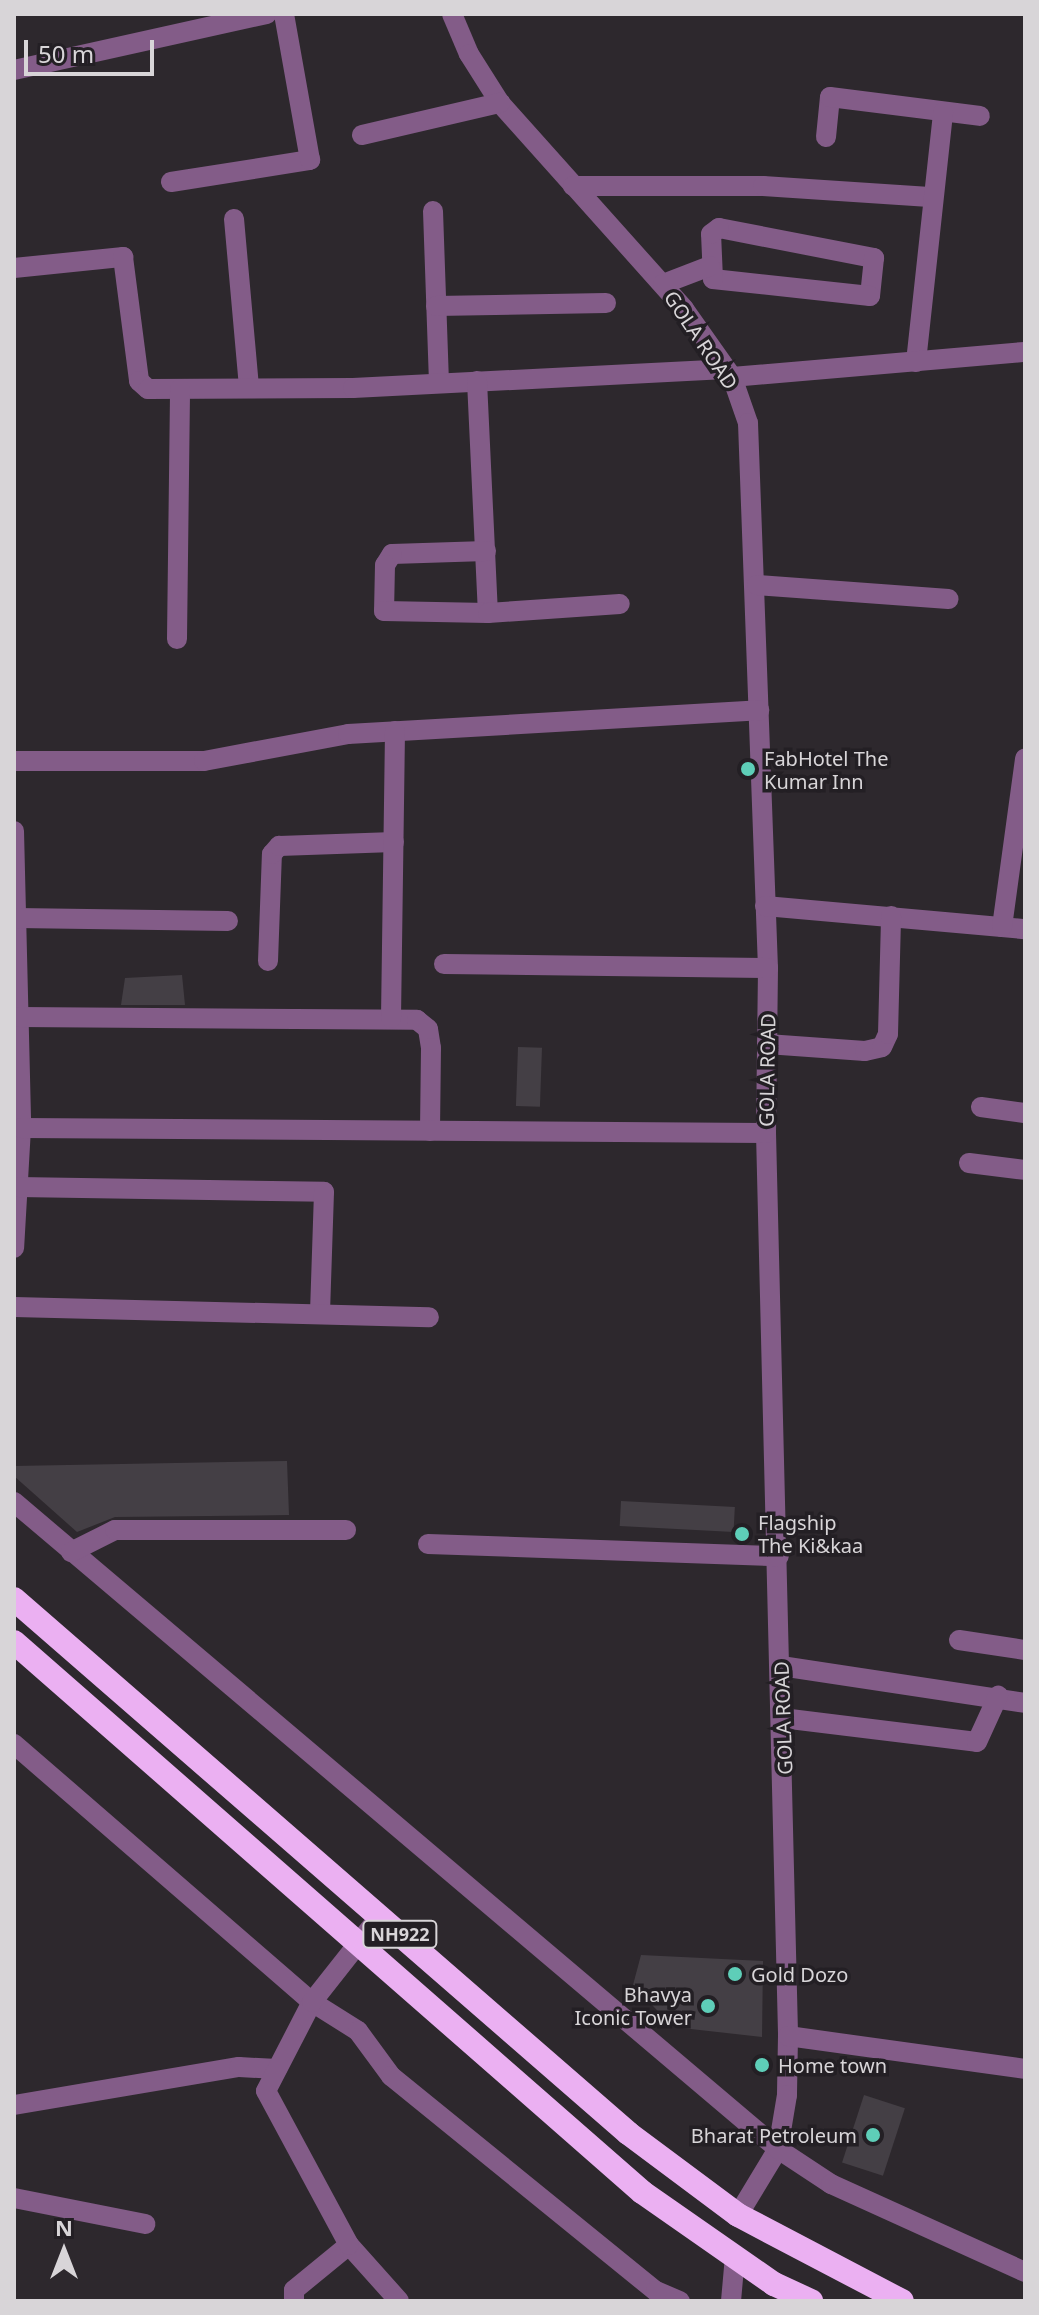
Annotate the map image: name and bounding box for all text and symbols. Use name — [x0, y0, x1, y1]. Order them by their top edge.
scale bar — [28, 24, 158, 74]
text: 50 m — [38, 37, 94, 70]
street label: GOLA ROAD — [659, 286, 743, 394]
place label: FabHotel The Kumar Inn — [764, 746, 888, 793]
marker: FabHotel The Kumar Inn — [739, 760, 757, 778]
street label: GOLA ROAD — [754, 1013, 780, 1127]
place label: Flagship The Ki&kaa — [758, 1510, 863, 1557]
marker: Flagship The Ki&kaa — [733, 1525, 751, 1543]
street label: GOLA ROAD — [769, 1661, 797, 1775]
road number: NH922 — [362, 1920, 438, 1948]
place label: Gold Dozo — [751, 1962, 848, 1986]
marker: Gold Dozo — [726, 1965, 744, 1983]
place label: Bhavya Iconic Tower — [575, 1982, 692, 2029]
marker: Bhavya Iconic Tower — [699, 1997, 717, 2015]
place label: Home town — [778, 2053, 887, 2077]
marker: Home town — [753, 2056, 771, 2074]
place label: Bharat Petroleum — [691, 2123, 857, 2147]
marker: Bharat Petroleum — [864, 2126, 882, 2144]
north arrow — [24, 2211, 104, 2291]
text: N — [55, 2212, 73, 2242]

